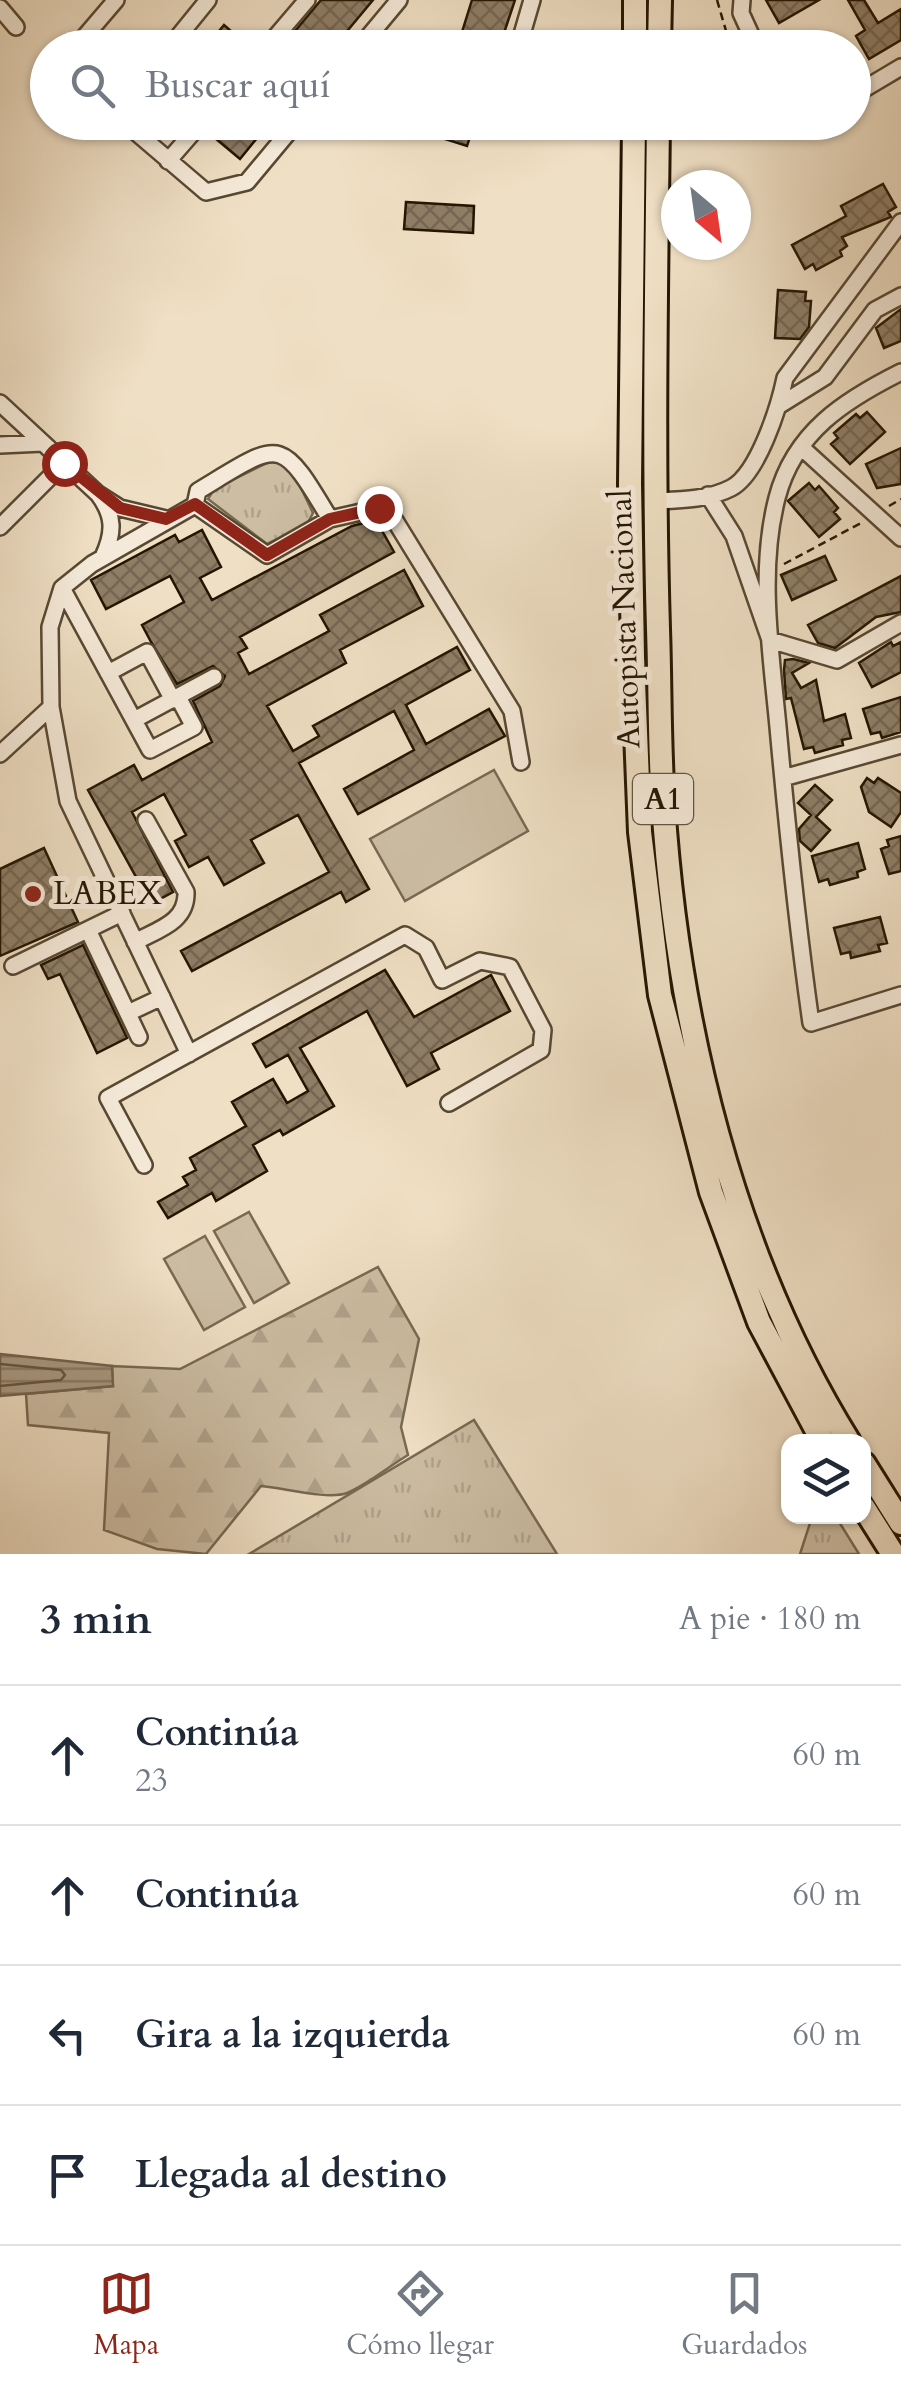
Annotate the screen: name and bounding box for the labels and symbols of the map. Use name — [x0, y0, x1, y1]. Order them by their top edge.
north arrow — [661, 170, 751, 260]
route start — [42, 441, 88, 487]
route end — [357, 486, 403, 532]
street label: Autopista Nacional — [598, 489, 652, 749]
road number: A1 — [633, 774, 693, 824]
place label: LABEX — [53, 872, 163, 916]
marker: LABEX — [22, 883, 44, 905]

